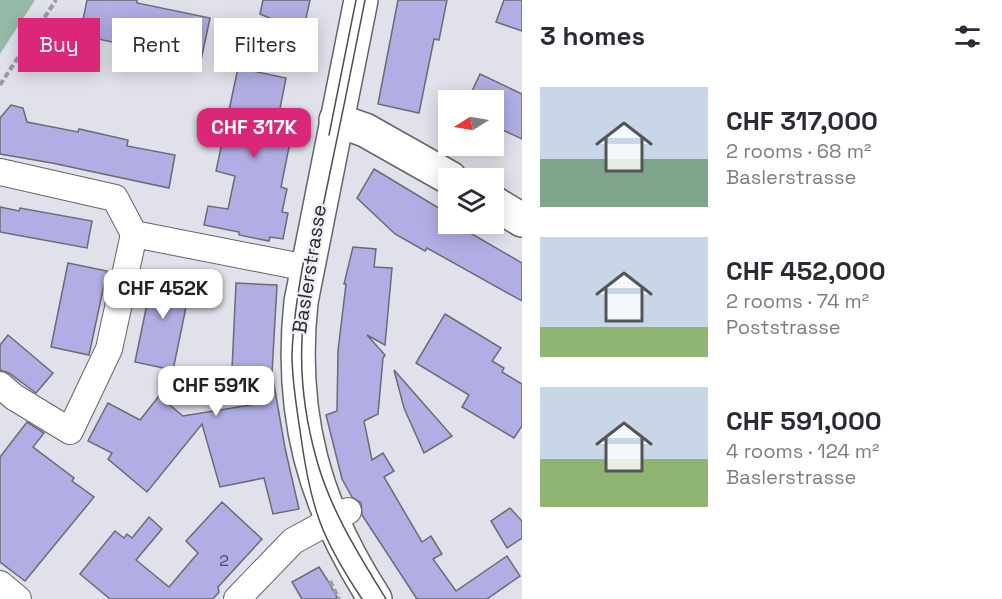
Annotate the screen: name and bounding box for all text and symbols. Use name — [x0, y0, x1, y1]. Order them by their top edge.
chip: Buy — [18, 18, 100, 72]
chip: Rent — [112, 18, 202, 72]
chip: Filters — [214, 18, 318, 72]
text: 3 homes — [540, 19, 645, 53]
icon: filters — [951, 20, 984, 53]
north arrow — [438, 90, 504, 156]
map controls — [438, 90, 504, 234]
text: CHF 317,000 — [726, 104, 878, 138]
pin: CHF 317K — [192, 108, 316, 159]
icon: home — [588, 111, 660, 183]
text: CHF 317K — [211, 114, 297, 140]
text: 2 rooms · 68 m² — [726, 138, 871, 164]
text: Baslerstrasse — [726, 164, 856, 190]
button: layers — [438, 168, 504, 234]
street label: Baslerstrasse — [286, 203, 332, 335]
text: CHF 452,000 — [726, 254, 886, 288]
icon: home — [588, 261, 660, 333]
pin: CHF 452K — [101, 269, 225, 320]
text: CHF 452K — [118, 275, 208, 301]
text: 2 rooms · 74 m² — [726, 288, 869, 314]
text: Poststrasse — [726, 314, 841, 340]
pin: CHF 591K — [154, 366, 278, 417]
text: CHF 591K — [172, 372, 260, 398]
text: CHF 591,000 — [726, 404, 882, 438]
icon: home — [588, 411, 660, 483]
text: 4 rooms · 124 m² — [726, 438, 879, 464]
text: Baslerstrasse — [726, 464, 856, 490]
house number: 2 — [219, 550, 229, 571]

